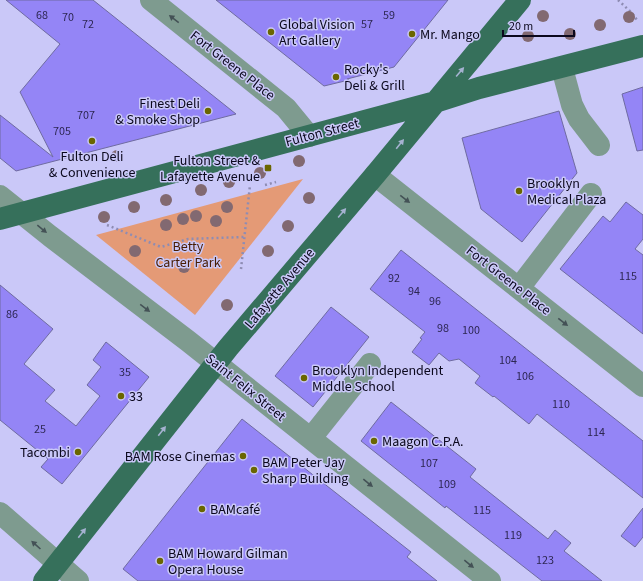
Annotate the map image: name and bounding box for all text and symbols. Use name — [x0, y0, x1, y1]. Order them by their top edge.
house number: 68 — [36, 7, 48, 24]
house number: 59 — [383, 7, 395, 24]
house number: 70 — [62, 9, 74, 26]
scale bar — [503, 12, 574, 38]
one-way arrow — [169, 15, 180, 23]
place label: Global Vision Art Gallery — [279, 15, 355, 51]
house number: 72 — [82, 16, 94, 33]
house number: 57 — [361, 16, 373, 33]
text: 20 m — [509, 18, 533, 35]
place label: Mr. Mango — [420, 25, 480, 45]
street label: Fort Greene Place — [186, 26, 279, 105]
marker: Global Vision Art Gallery — [266, 27, 276, 37]
marker: Mr. Mango — [407, 29, 417, 39]
place label: Rocky's Deli & Grill — [344, 60, 405, 96]
one-way arrow — [456, 67, 465, 77]
marker: Rocky's Deli & Grill — [331, 72, 341, 82]
place label: Finest Deli & Smoke Shop — [115, 94, 200, 130]
marker: Finest Deli & Smoke Shop — [203, 106, 213, 116]
house number: 707 — [77, 107, 95, 124]
street label: Fulton Street — [283, 113, 362, 152]
house number: 705 — [53, 123, 71, 140]
marker: Fulton Deli & Convenience — [87, 136, 97, 146]
one-way arrow — [395, 139, 404, 150]
place label: Fulton Deli & Convenience — [49, 147, 135, 183]
place label: Fulton Street & Lafayette Avenue — [160, 151, 260, 187]
marker: Fulton Street & Lafayette Avenue — [263, 163, 273, 173]
place label: Brooklyn Medical Plaza — [527, 174, 606, 210]
marker: Brooklyn Medical Plaza — [514, 186, 524, 196]
one-way arrow — [400, 194, 411, 203]
one-way arrow — [338, 208, 347, 218]
one-way arrow — [36, 224, 47, 233]
park label: Betty Carter Park — [155, 237, 221, 273]
street label: Fort Greene Place — [462, 241, 555, 320]
street label: Lafayette Avenue — [240, 244, 320, 333]
house number: 115 — [619, 268, 637, 285]
house number: 92 — [388, 270, 400, 287]
house number: 94 — [408, 283, 420, 300]
house number: 96 — [429, 293, 441, 310]
one-way arrow — [139, 303, 150, 312]
house number: 86 — [6, 306, 18, 323]
one-way arrow — [557, 318, 568, 327]
house number: 98 — [437, 320, 449, 337]
house number: 100 — [462, 322, 480, 339]
street label: Saint Felix Street — [201, 349, 290, 427]
house number: 104 — [499, 352, 517, 369]
place label: Brooklyn Independent Middle School — [312, 361, 443, 397]
house number: 35 — [119, 364, 131, 381]
house number: 106 — [516, 368, 534, 385]
marker: Brooklyn Independent Middle School — [299, 373, 309, 383]
place label: 33 — [129, 387, 143, 407]
marker: 33 — [116, 391, 126, 401]
house number: 110 — [552, 396, 570, 413]
house number: 25 — [34, 421, 46, 438]
house number: 114 — [587, 424, 605, 441]
one-way arrow — [158, 426, 167, 437]
place label: Maagon C.P.A. — [382, 432, 464, 452]
marker: Maagon C.P.A. — [369, 436, 379, 446]
place label: Tacombi — [20, 443, 70, 463]
marker: Tacombi — [73, 447, 83, 457]
place label: BAM Rose Cinemas — [125, 447, 235, 467]
marker: BAM Rose Cinemas — [238, 451, 248, 461]
place label: BAM Peter Jay Sharp Building — [262, 453, 348, 489]
house number: 107 — [420, 455, 438, 472]
marker: BAM Peter Jay Sharp Building — [249, 465, 259, 475]
house number: 109 — [438, 476, 456, 493]
one-way arrow — [362, 479, 373, 488]
place label: BAMcafé — [210, 500, 260, 520]
house number: 115 — [473, 502, 491, 519]
marker: BAMcafé — [197, 504, 207, 514]
house number: 119 — [504, 527, 522, 544]
one-way arrow — [78, 528, 86, 539]
one-way arrow — [31, 540, 41, 549]
place label: BAM Howard Gilman Opera House — [168, 544, 288, 580]
house number: 123 — [536, 552, 554, 569]
marker: BAM Howard Gilman Opera House — [155, 556, 165, 566]
one-way arrow — [464, 560, 475, 569]

